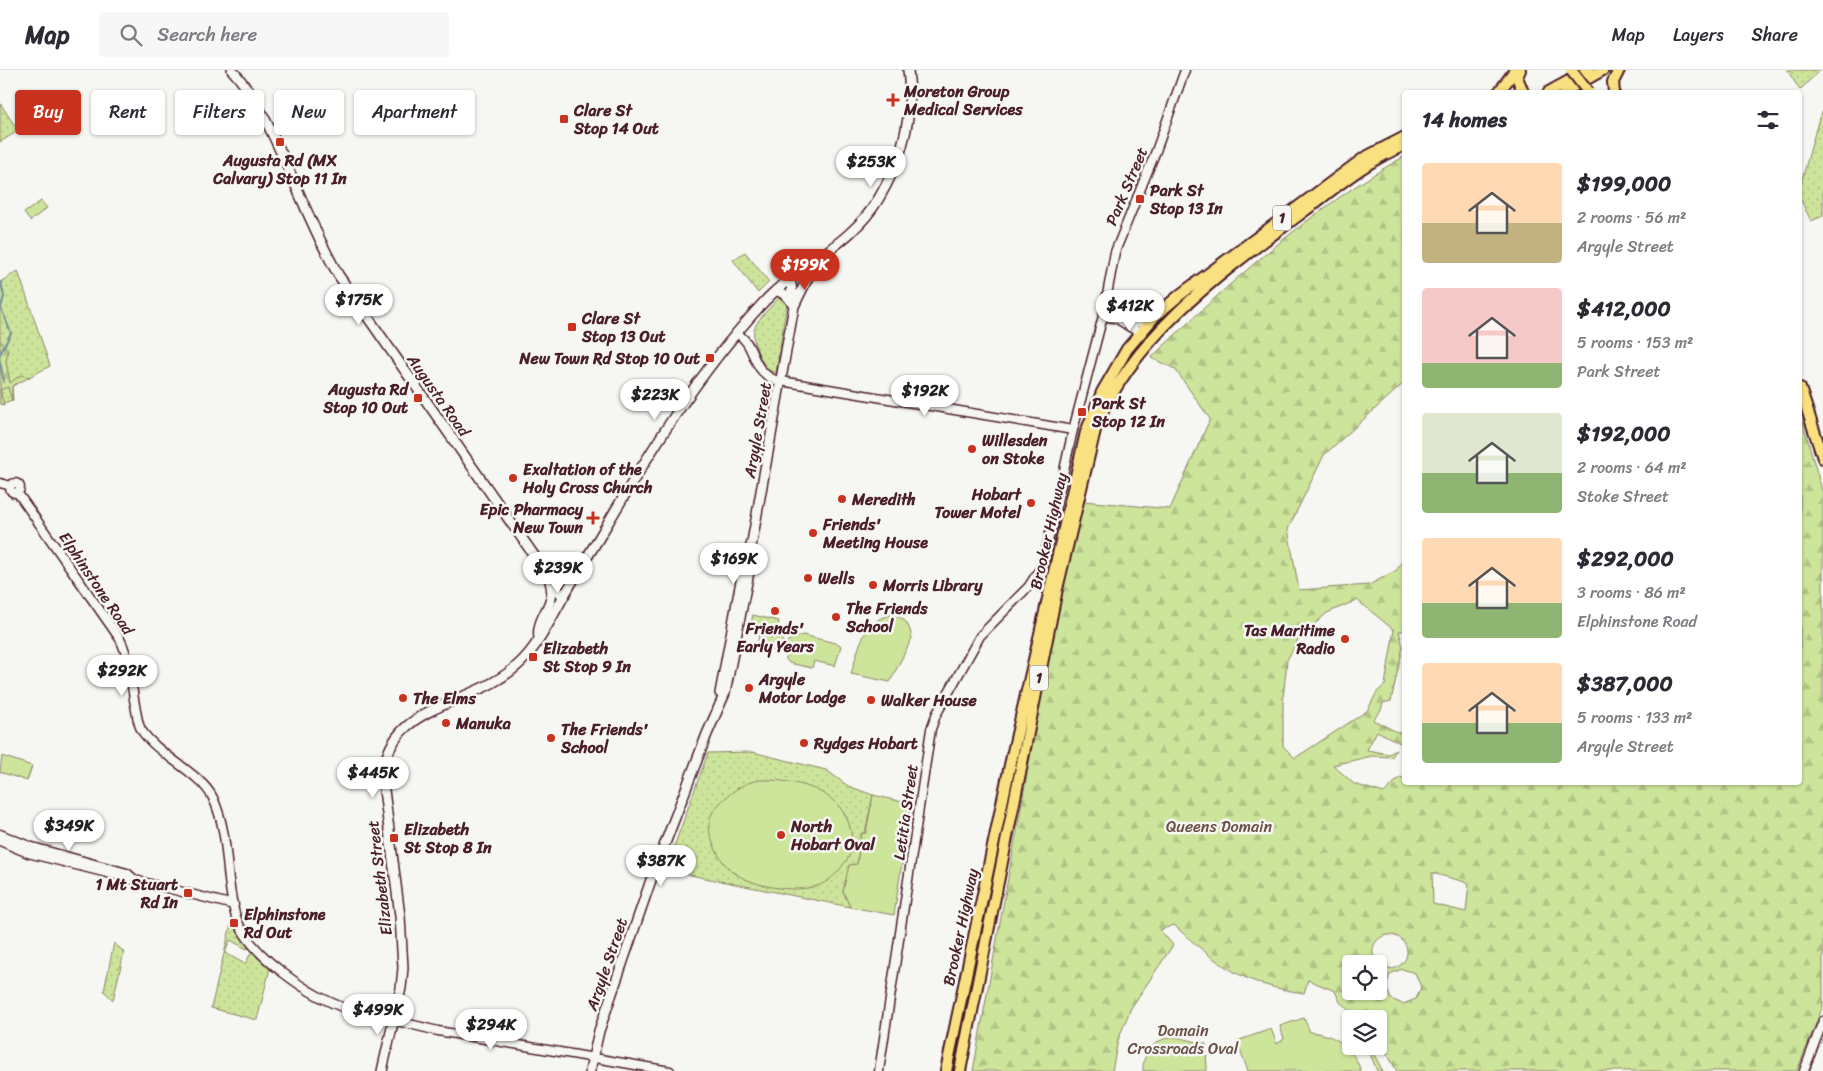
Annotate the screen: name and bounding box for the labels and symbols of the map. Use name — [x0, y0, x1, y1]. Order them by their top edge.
place label: Moreton Group Medical Services — [903, 77, 1023, 124]
marker: Moreton Group Medical Services — [886, 93, 900, 107]
place label: Clare St Stop 14 Out — [573, 96, 659, 143]
marker: Clare St Stop 14 Out — [558, 113, 570, 125]
marker: Augusta Rd (MX Calvary) Stop 11 In — [274, 136, 286, 148]
street label: Park Street — [1097, 142, 1156, 230]
place label: Augusta Rd (MX Calvary) Stop 11 In — [212, 146, 347, 193]
pin: $253K — [836, 146, 906, 188]
place label: Park St Stop 13 In — [1149, 176, 1223, 223]
marker: Park St Stop 13 In — [1134, 193, 1146, 205]
road number: 1 — [1273, 206, 1291, 230]
pin: $199K — [770, 248, 840, 291]
pin: $175K — [324, 284, 394, 326]
pin: $412K — [1095, 290, 1165, 332]
place label: Clare St Stop 13 Out — [581, 304, 666, 351]
marker: Clare St Stop 13 Out — [566, 321, 578, 333]
place label: New Town Rd Stop 10 Out — [518, 344, 700, 373]
street label: Augusta Road — [399, 347, 479, 444]
marker: New Town Rd Stop 10 Out — [704, 352, 716, 364]
pin: $192K — [890, 374, 960, 417]
place label: Augusta Rd Stop 10 Out — [322, 375, 410, 422]
pin: $223K — [620, 378, 690, 421]
street label: Argyle Street — [735, 380, 780, 481]
place label: Park St Stop 12 In — [1091, 389, 1165, 436]
marker: Augusta Rd Stop 10 Out — [412, 392, 424, 404]
marker: Park St Stop 12 In — [1076, 406, 1088, 418]
place label: Willesden on Stoke — [982, 426, 1048, 473]
marker: Willesden on Stoke — [966, 443, 978, 455]
place label: Exaltation of the Holy Cross Church — [522, 455, 653, 502]
street label: Brooker Highway — [1021, 469, 1076, 593]
marker: Exaltation of the Holy Cross Church — [507, 472, 519, 484]
place label: Hobart Tower Motel — [935, 480, 1023, 527]
place label: Meredith — [851, 485, 916, 514]
marker: Meredith — [836, 493, 848, 505]
place label: Epic Pharmacy New Town — [480, 495, 584, 542]
marker: Hobart Tower Motel — [1025, 497, 1037, 509]
place label: Friends' Meeting House — [822, 510, 928, 557]
marker: Epic Pharmacy New Town — [587, 512, 599, 524]
street label: Elphinstone Road — [51, 525, 143, 642]
marker: Friends' Meeting House — [807, 527, 819, 539]
pin: $169K — [699, 542, 769, 585]
pin: $239K — [523, 552, 593, 594]
place label: Wells — [818, 564, 855, 593]
place label: Morris Library — [882, 571, 983, 600]
marker: Wells — [802, 572, 814, 584]
marker: Morris Library — [867, 579, 879, 591]
place label: The Friends School — [845, 594, 928, 641]
marker: Friends' Early Years — [769, 605, 781, 617]
marker: The Friends School — [830, 611, 842, 623]
place label: Friends' Early Years — [736, 614, 814, 661]
place label: Tas Maritime Radio — [1244, 616, 1336, 663]
marker: Tas Maritime Radio — [1339, 633, 1351, 645]
place label: Elizabeth St Stop 9 In — [542, 634, 631, 681]
marker: Elizabeth St Stop 9 In — [527, 651, 539, 663]
pin: $292K — [87, 654, 157, 697]
place label: Argyle Motor Lodge — [758, 665, 847, 712]
road number: 1 — [1030, 666, 1048, 690]
marker: Argyle Motor Lodge — [743, 682, 755, 694]
place label: The Elms — [413, 684, 476, 713]
place label: Walker House — [881, 686, 978, 715]
marker: The Elms — [397, 692, 409, 704]
marker: Walker House — [865, 694, 877, 706]
place label: Manuka — [455, 709, 512, 738]
place label: The Friends' School — [560, 715, 649, 762]
marker: Manuka — [440, 717, 452, 729]
place label: Rydges Hobart — [813, 729, 918, 758]
marker: The Friends' School — [545, 732, 557, 744]
marker: Rydges Hobart — [798, 737, 810, 749]
pin: $445K — [338, 756, 408, 799]
street label: Letitia Street — [884, 762, 927, 862]
pin: $349K — [34, 810, 104, 852]
place label: North Hobart Oval — [790, 812, 876, 859]
park label: Queens Domain — [1166, 812, 1272, 841]
place label: Elizabeth St Stop 8 In — [403, 815, 492, 862]
street label: Elizabeth Street — [358, 819, 401, 937]
marker: North Hobart Oval — [775, 829, 787, 841]
marker: Elizabeth St Stop 8 In — [388, 832, 400, 844]
pin: $387K — [626, 844, 696, 887]
street label: Brooker Highway — [934, 865, 987, 989]
place label: 1 Mt Stuart Rd In — [96, 870, 178, 917]
marker: 1 Mt Stuart Rd In — [182, 887, 194, 899]
place label: Elphinstone Rd Out — [243, 900, 326, 947]
street label: Argyle Street — [577, 914, 636, 1016]
marker: Elphinstone Rd Out — [228, 917, 240, 929]
pin: $499K — [343, 994, 413, 1036]
pin: $294K — [456, 1008, 526, 1051]
park label: Domain Crossroads Oval — [1128, 1016, 1239, 1063]

